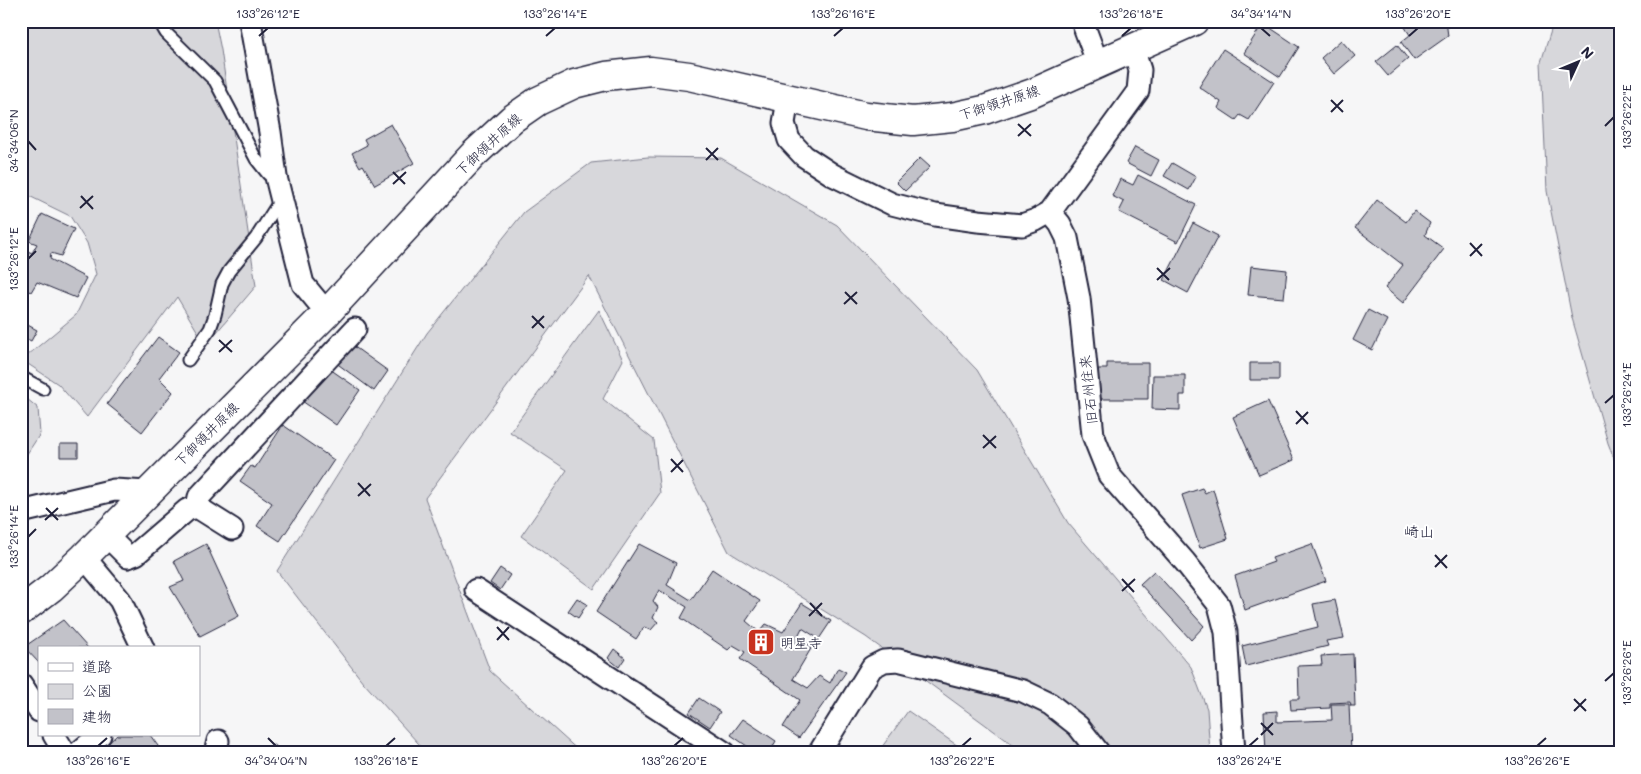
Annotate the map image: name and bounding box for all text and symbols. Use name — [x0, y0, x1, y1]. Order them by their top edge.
text: 133°26'12"E — [236, 5, 300, 21]
text: 133°26'14"E — [523, 5, 587, 21]
text: 133°26'16"E — [811, 5, 875, 21]
text: 133°26'18"E — [1099, 5, 1163, 21]
text: 34°34'14"N — [1231, 5, 1291, 21]
text: 133°26'20"E — [1385, 5, 1451, 21]
north arrow — [1554, 38, 1604, 88]
text: N — [1577, 42, 1598, 63]
street label: 下御領井原線 — [956, 80, 1042, 124]
text: 133°26'22"E — [1618, 84, 1634, 150]
street label: 下御領井原線 — [451, 108, 525, 180]
text: 34°34'06"N — [5, 109, 21, 173]
text: 133°26'12"E — [5, 227, 21, 291]
street label: 旧石州往来 — [1075, 354, 1101, 426]
text: 133°26'24"E — [1618, 362, 1634, 428]
street label: 下御領井原線 — [170, 398, 242, 470]
text: 133°26'14"E — [5, 505, 21, 569]
district label: 崎山 — [1404, 521, 1434, 541]
building icon: 明星寺 — [746, 627, 776, 657]
place label: 明星寺 — [780, 633, 822, 652]
text: 133°26'26"E — [1618, 640, 1634, 706]
legend — [38, 646, 200, 736]
text: 道路 — [82, 656, 112, 676]
text: 公園 — [82, 680, 112, 700]
text: 建物 — [82, 706, 112, 726]
text: 133°26'16"E — [66, 752, 130, 768]
text: 34°34'04"N — [245, 752, 307, 768]
text: 133°26'18"E — [354, 752, 418, 768]
text: 133°26'20"E — [641, 752, 707, 768]
text: 133°26'22"E — [929, 752, 995, 768]
text: 133°26'24"E — [1216, 752, 1282, 768]
text: 133°26'26"E — [1504, 752, 1570, 768]

